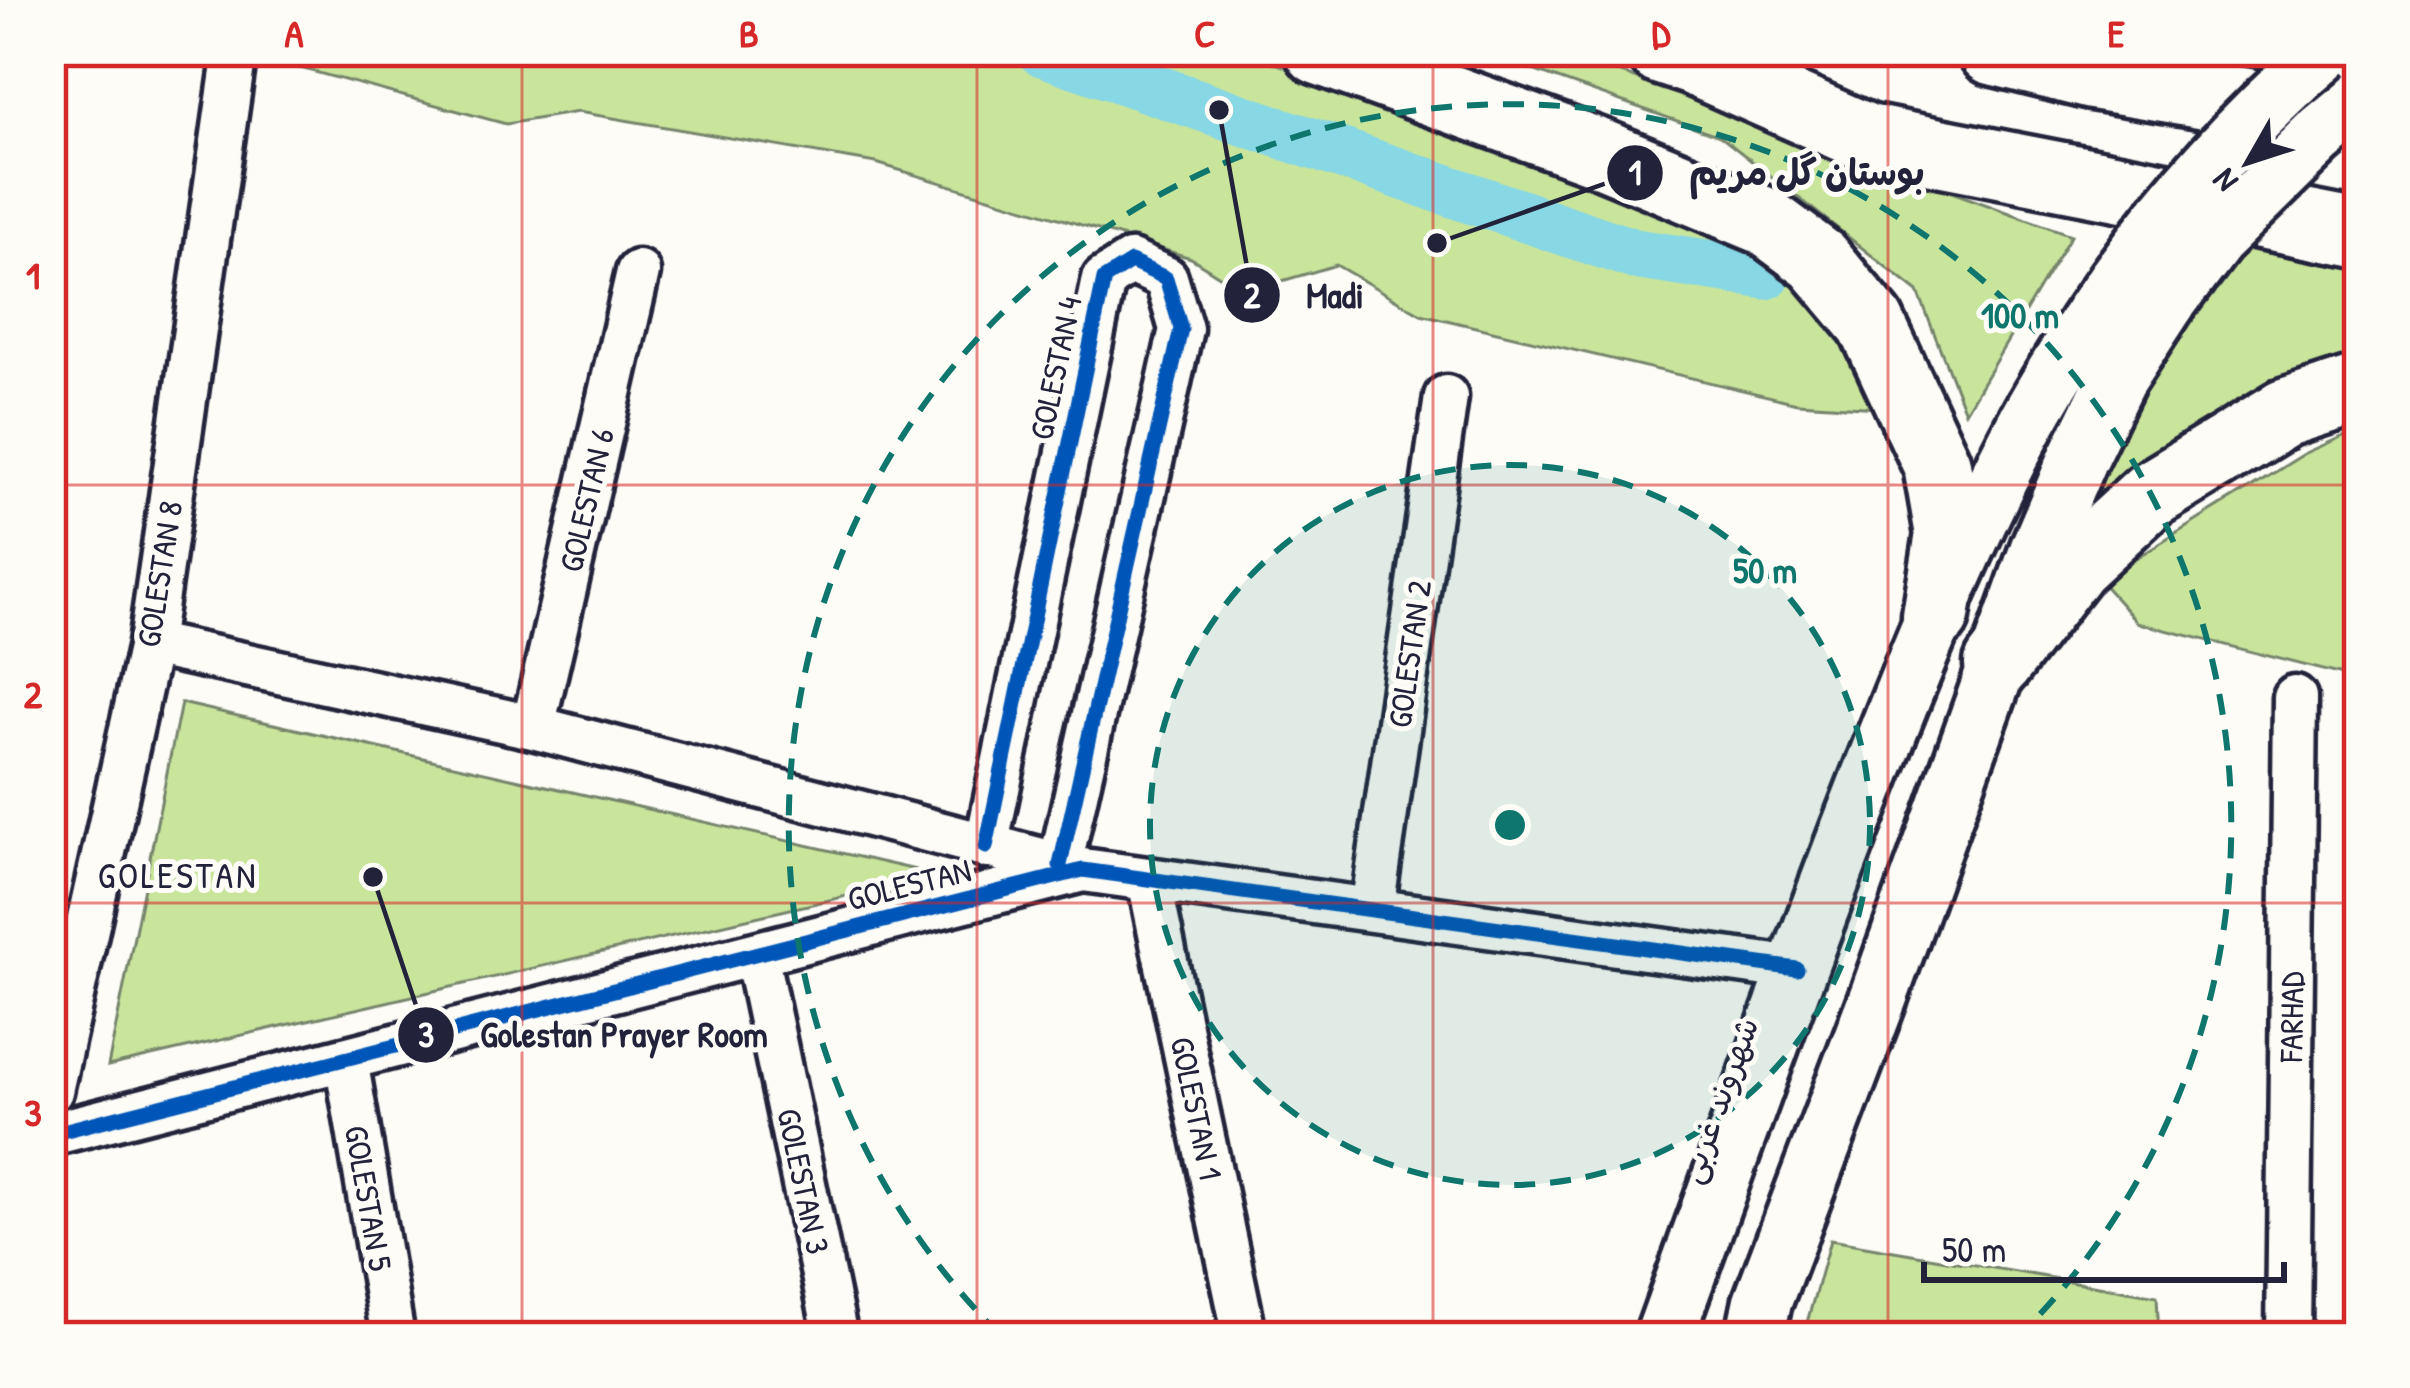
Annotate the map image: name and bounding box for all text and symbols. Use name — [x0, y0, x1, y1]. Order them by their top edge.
text: A — [284, 6, 304, 59]
text: B — [739, 6, 759, 59]
text: C — [1194, 6, 1216, 59]
text: D — [1652, 6, 1671, 59]
text: E — [2107, 6, 2125, 59]
north arrow — [2188, 102, 2308, 222]
callout: بوستان گل مریم — [1605, 137, 1948, 209]
text: 1 — [1628, 147, 1642, 196]
text: بوستان گل مریم — [1689, 147, 1925, 200]
text: N — [2202, 160, 2247, 202]
text: 1 — [26, 248, 40, 301]
callout: Madi — [1222, 259, 1388, 331]
text: 2 — [1244, 270, 1261, 319]
text: Madi — [1306, 270, 1364, 319]
text: 100 m — [1981, 290, 2059, 339]
street label: GOLESTAN 4 — [1018, 292, 1092, 444]
street label: GOLESTAN 6 — [548, 424, 624, 576]
street label: GOLESTAN 8 — [126, 498, 192, 650]
text: 50 m — [1733, 545, 1797, 594]
street label: GOLESTAN 2 — [1377, 577, 1441, 731]
text: 2 — [24, 667, 43, 720]
centre of rings — [1489, 804, 1531, 846]
street label: GOLESTAN — [843, 847, 975, 921]
district label: GOLESTAN — [98, 850, 258, 899]
street label: FARHAD — [2268, 971, 2314, 1064]
callout: Golestan Prayer Room — [396, 999, 792, 1071]
text: 3 — [418, 1009, 434, 1058]
text: Golestan Prayer Room — [480, 1009, 768, 1059]
street label: شهروند غربی — [1668, 1011, 1768, 1189]
street label: GOLESTAN 1 — [1160, 1033, 1234, 1183]
text: 3 — [24, 1085, 42, 1138]
street label: GOLESTAN 3 — [767, 1104, 841, 1258]
street label: GOLESTAN 5 — [335, 1122, 403, 1274]
scale bar — [1924, 1208, 2284, 1282]
text: 50 m — [1942, 1224, 2006, 1273]

